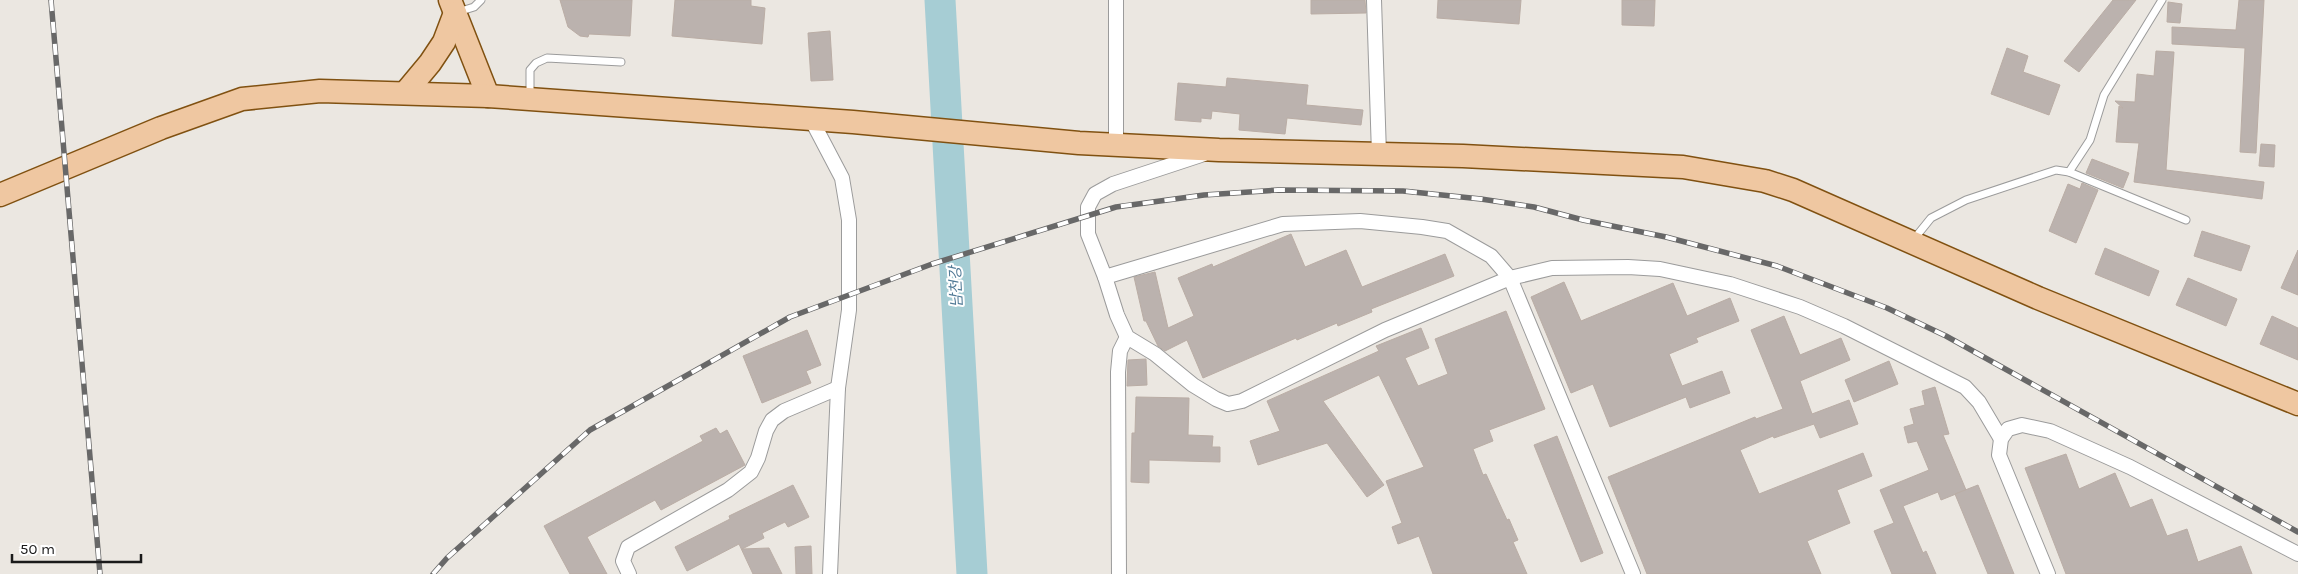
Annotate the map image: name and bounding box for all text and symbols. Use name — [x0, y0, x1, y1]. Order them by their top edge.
water label: 남천강 — [946, 264, 966, 308]
scale bar — [12, 532, 141, 564]
text: 50 m — [20, 540, 55, 558]

